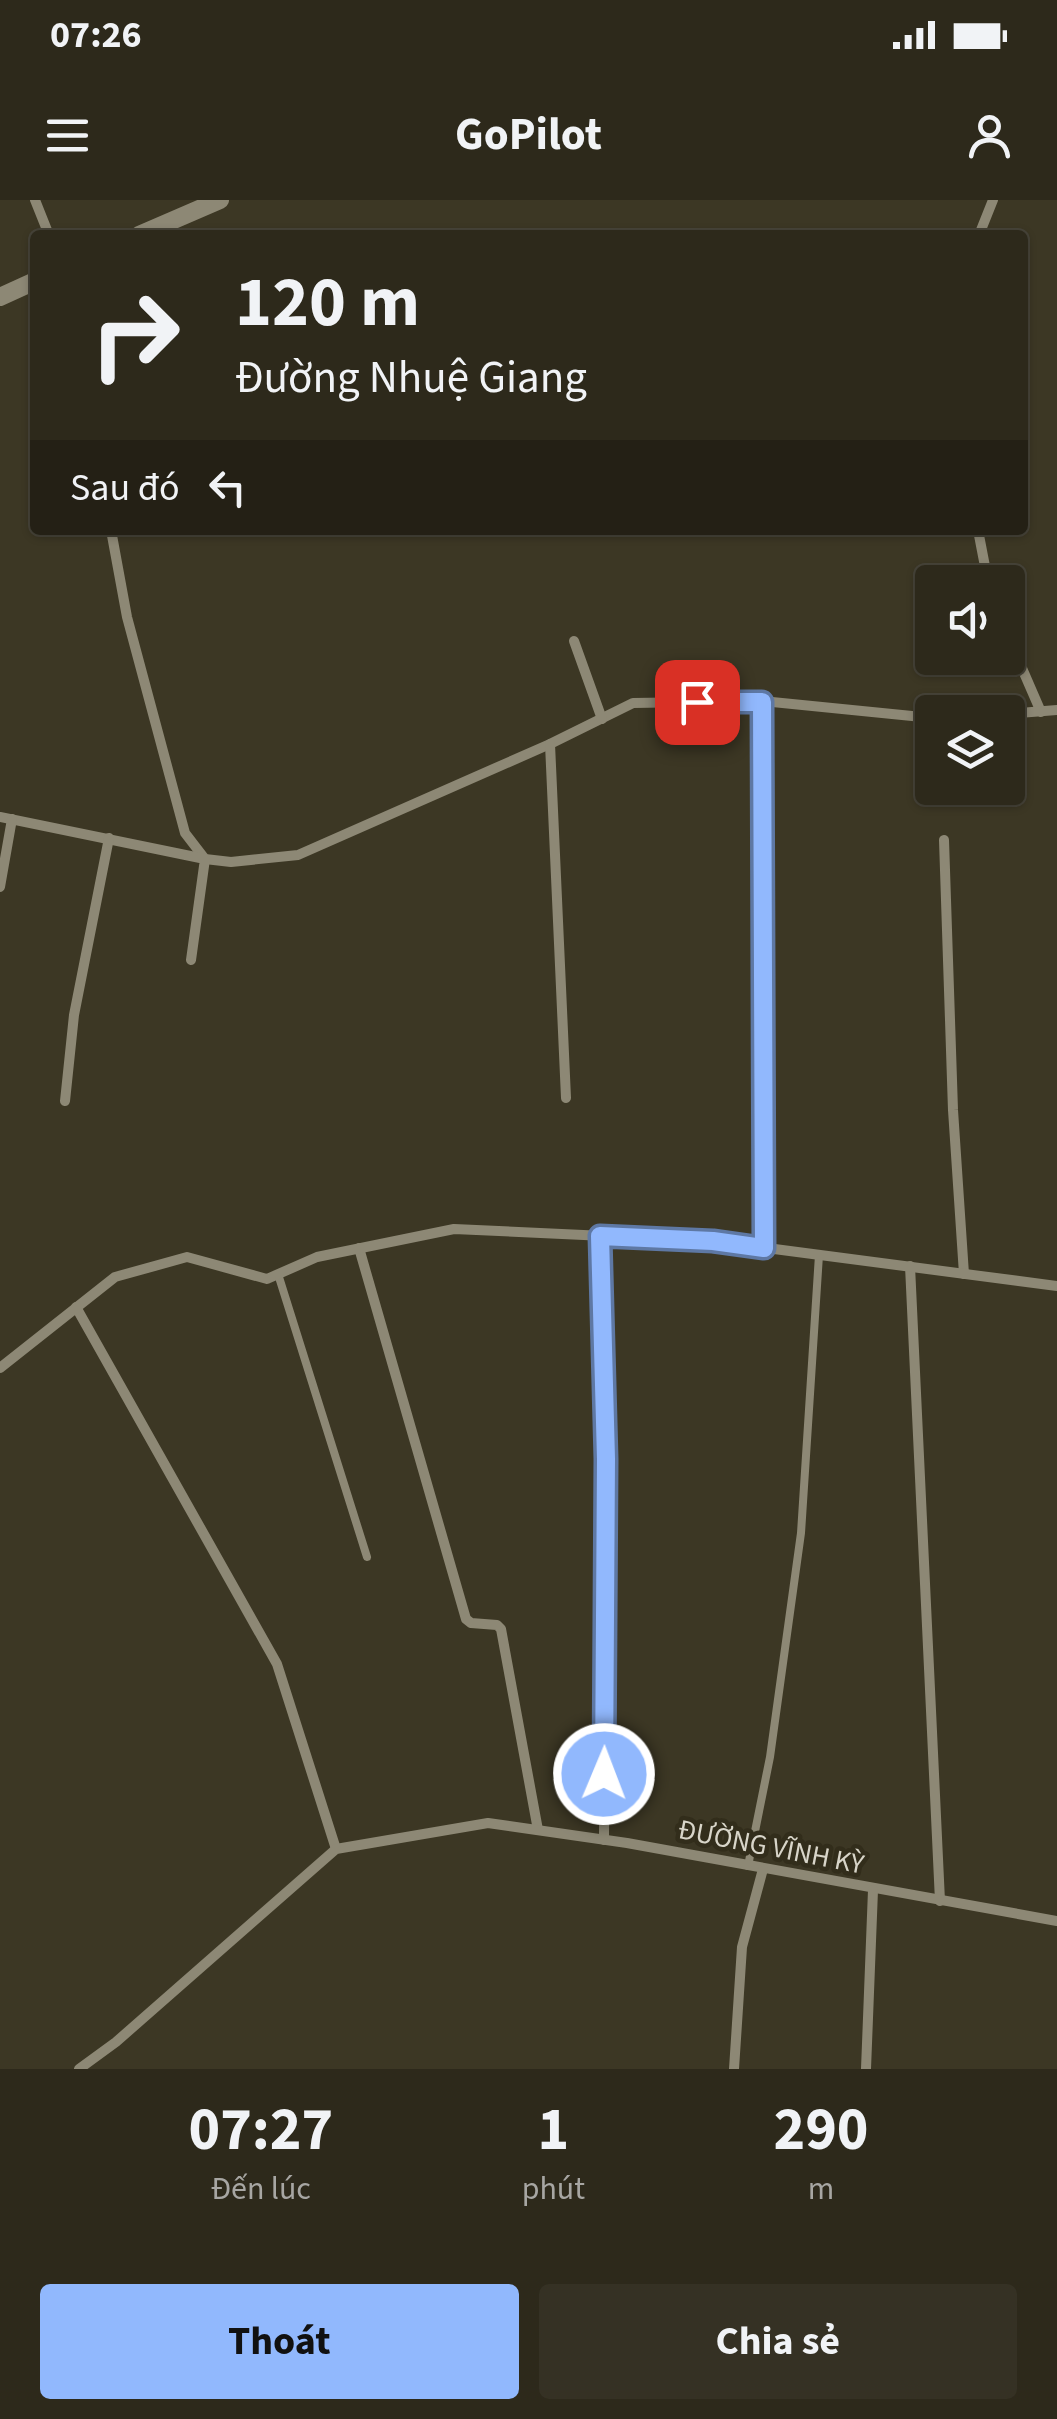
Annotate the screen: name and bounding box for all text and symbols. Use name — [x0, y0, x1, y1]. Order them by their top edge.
text: 07:26 — [50, 8, 142, 62]
text: GoPilot — [455, 103, 602, 167]
icon: menu — [40, 108, 95, 163]
icon: person — [962, 108, 1017, 163]
text: 120 m — [235, 253, 420, 353]
icon: right — [70, 270, 200, 400]
text: Đường Nhuệ Giang — [235, 346, 587, 410]
icon: left — [200, 460, 255, 515]
text: Sau đó — [70, 461, 180, 515]
map controls — [915, 565, 1025, 805]
button: sound — [915, 565, 1025, 675]
pin — [655, 660, 740, 745]
icon: arrive — [670, 675, 725, 730]
button: layers — [915, 695, 1025, 805]
position arrow — [552, 1722, 656, 1826]
street label: ĐƯỜNG VĨNH KỲ — [675, 1809, 868, 1885]
text: 07:27 — [188, 2088, 333, 2173]
text: 1 — [538, 2088, 569, 2173]
text: 290 — [774, 2088, 869, 2173]
text: Đến lúc — [211, 2166, 311, 2212]
text: phút — [522, 2166, 585, 2212]
text: m — [808, 2166, 834, 2212]
button: Thoát — [40, 2284, 519, 2399]
button: Chia sẻ — [539, 2284, 1017, 2399]

